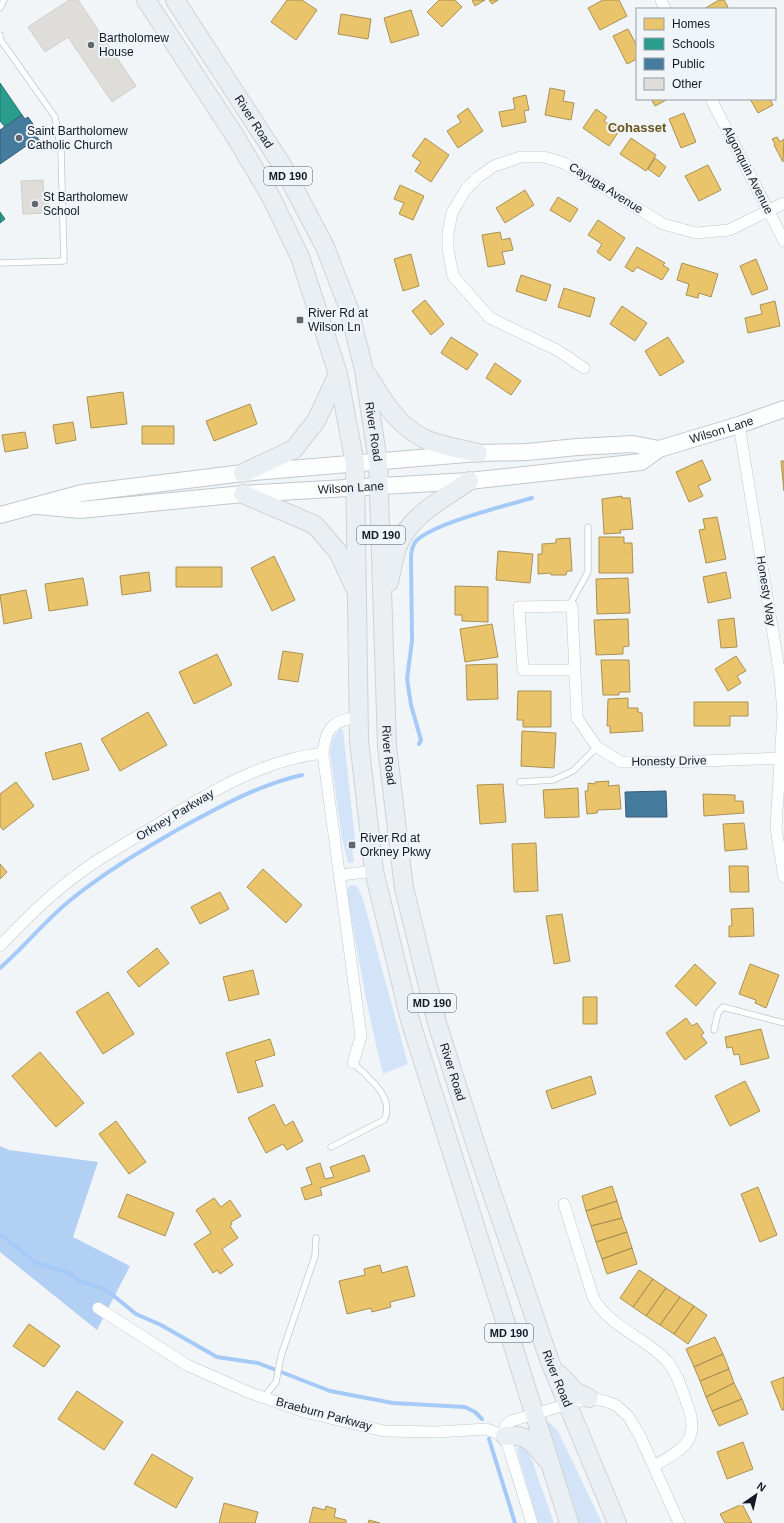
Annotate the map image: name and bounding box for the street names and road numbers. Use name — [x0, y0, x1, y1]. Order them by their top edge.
street label: River Road — [232, 93, 276, 151]
street label: Algonquin Avenue — [720, 124, 776, 216]
street label: Cayuga Avenue — [566, 160, 646, 217]
road number: MD 190 — [264, 167, 312, 185]
street label: River Road — [362, 401, 385, 463]
street label: Wilson Lane — [688, 413, 756, 446]
street label: Wilson Lane — [317, 479, 385, 497]
road number: MD 190 — [357, 526, 405, 544]
street label: Honesty Way — [754, 555, 778, 627]
street label: River Road — [379, 725, 399, 786]
street label: Honesty Drive — [631, 753, 707, 769]
street label: Orkney Parkway — [134, 786, 216, 844]
road number: MD 190 — [408, 994, 456, 1012]
street label: River Road — [437, 1041, 468, 1103]
road number: MD 190 — [485, 1324, 533, 1342]
street label: River Road — [539, 1348, 575, 1409]
street label: Braeburn Parkway — [275, 1394, 373, 1434]

